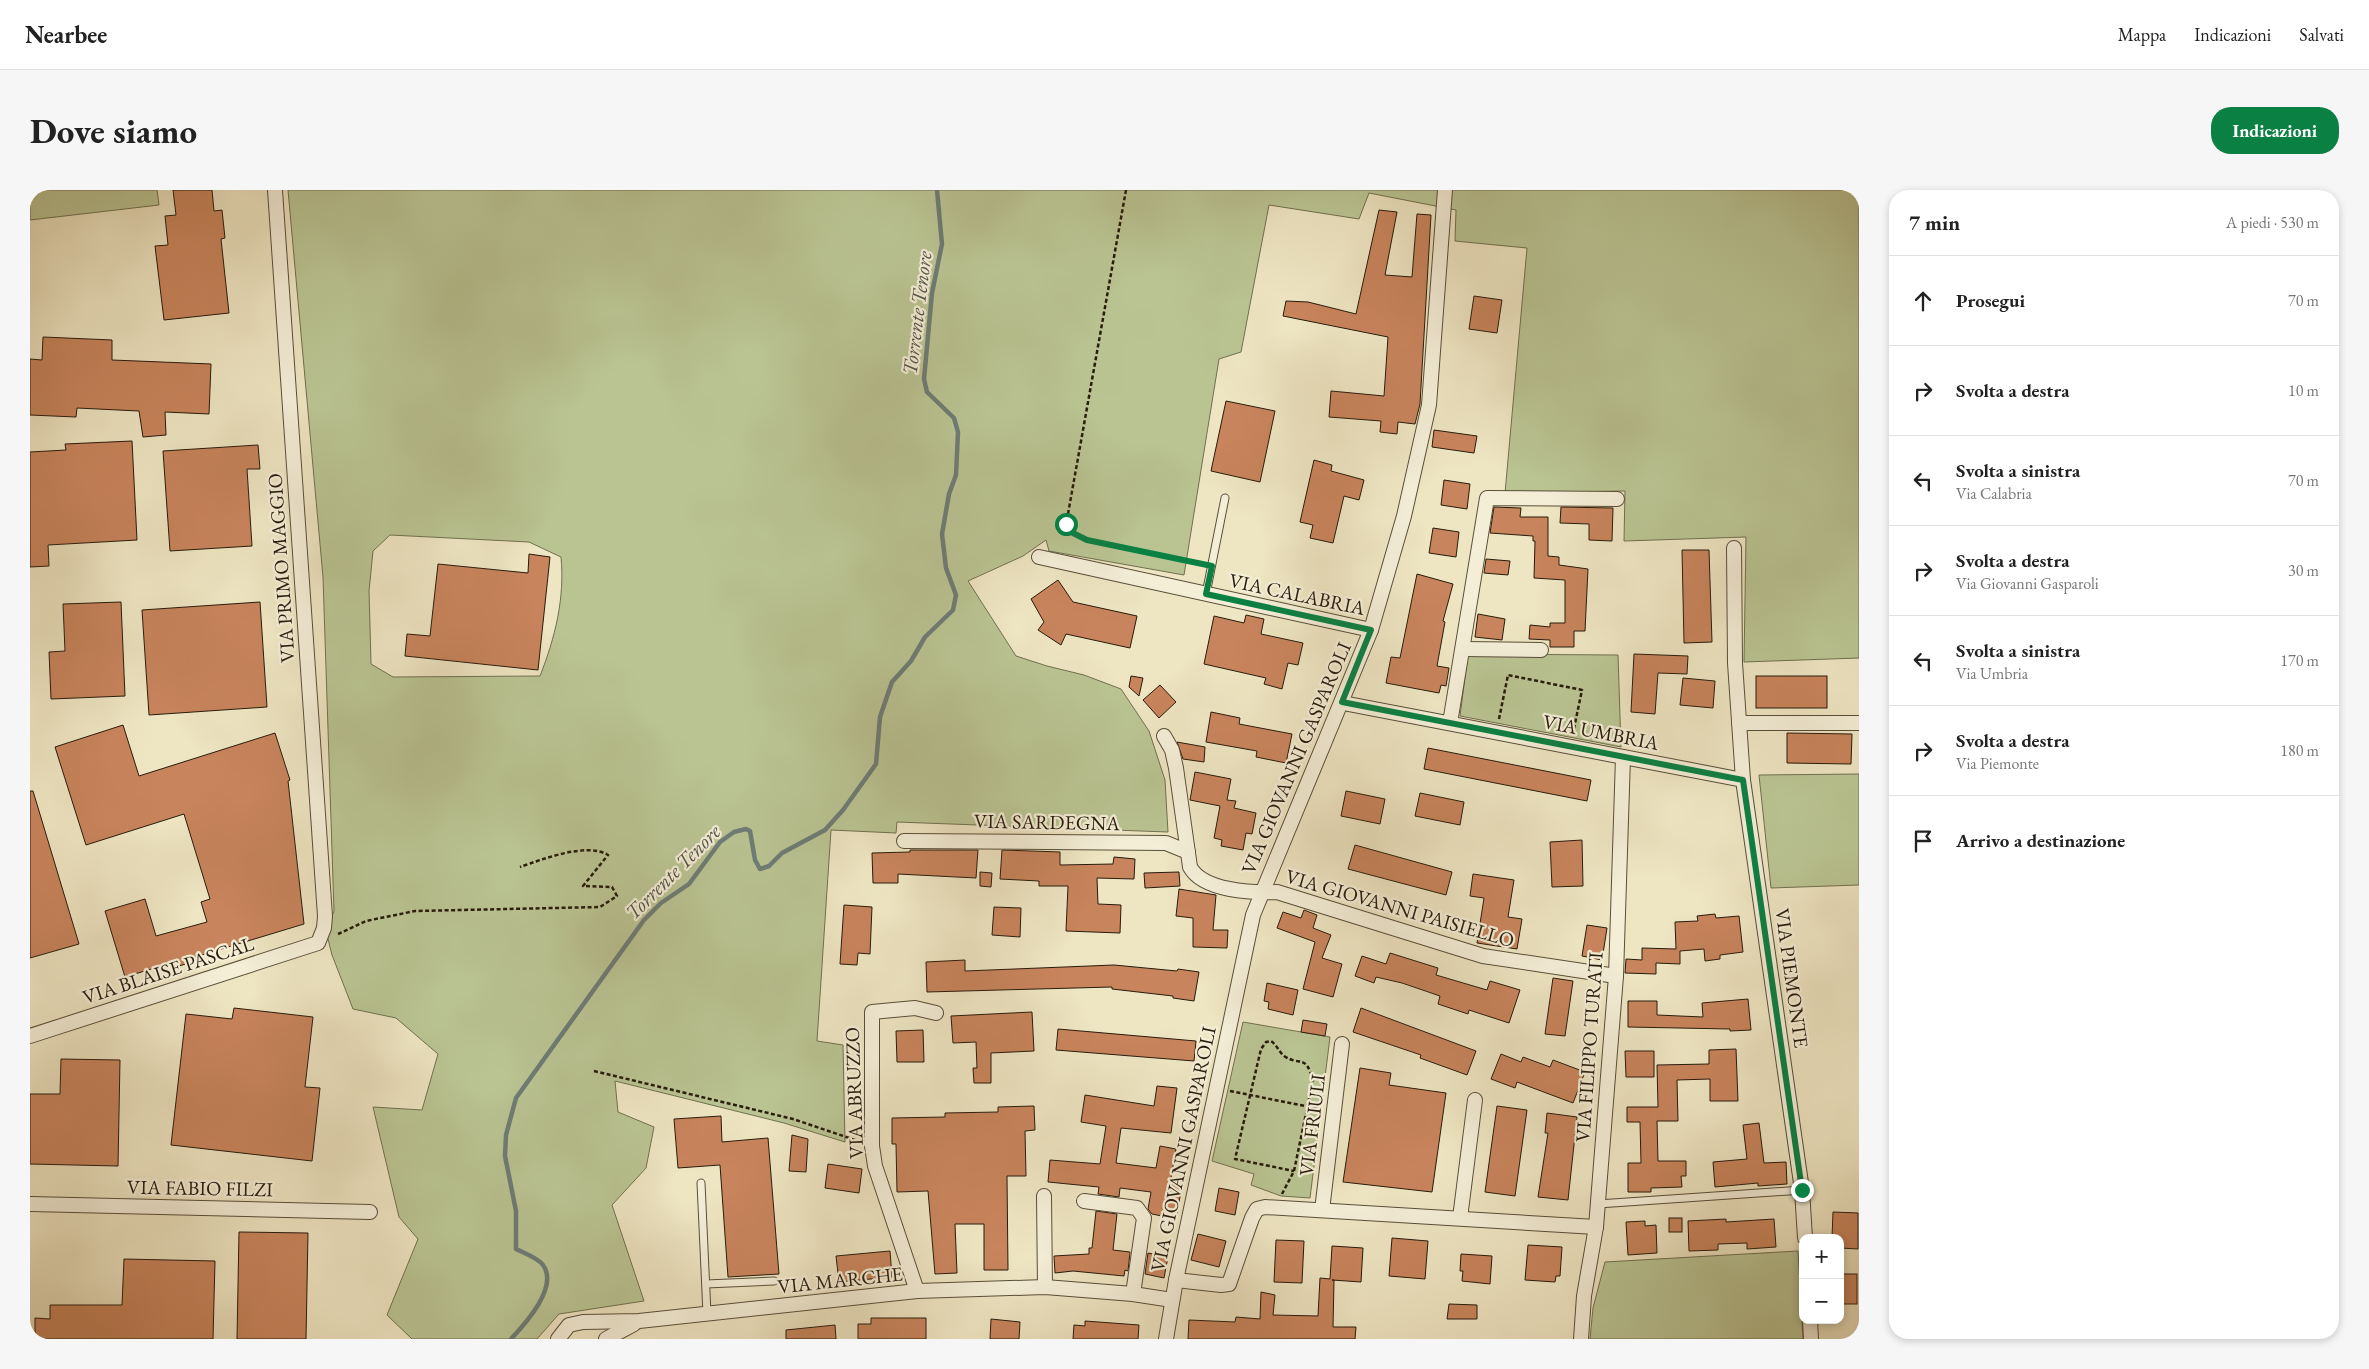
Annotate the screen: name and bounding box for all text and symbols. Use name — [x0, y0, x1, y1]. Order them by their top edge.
text: Nearbee — [25, 19, 107, 50]
text: Mappa — [2118, 23, 2166, 46]
text: Indicazioni — [2194, 23, 2271, 46]
text: Salvati — [2299, 23, 2344, 46]
button: Indicazioni — [2211, 107, 2339, 154]
text: Dove siamo — [30, 108, 197, 153]
text: 7 min — [1909, 209, 1960, 236]
text: A piedi · 530 m — [2226, 212, 2319, 233]
water label: Torrente Tenore — [896, 249, 938, 376]
icon: ahead — [1909, 287, 1937, 315]
text: Prosegui — [1956, 288, 2025, 313]
text: 70 m — [2288, 290, 2319, 311]
icon: right — [1909, 377, 1937, 405]
text: Svolta a destra — [1956, 378, 2070, 403]
text: 10 m — [2288, 380, 2319, 401]
text: Svolta a sinistra — [1956, 458, 2080, 483]
icon: left — [1909, 467, 1937, 495]
text: 70 m — [2288, 470, 2319, 491]
street label: VIA PRIMO MAGGIO — [261, 472, 301, 664]
text: Via Calabria — [1956, 483, 2032, 504]
route start — [1055, 513, 1078, 536]
text: Svolta a destra — [1956, 548, 2070, 573]
icon: right — [1909, 557, 1937, 585]
text: 30 m — [2288, 560, 2319, 581]
street label: VIA CALABRIA — [1227, 567, 1367, 621]
text: Via Giovanni Gasparoli — [1956, 573, 2099, 594]
street label: VIA GIOVANNI GASPAROLI — [1235, 638, 1357, 878]
text: Svolta a sinistra — [1956, 638, 2080, 663]
icon: left — [1909, 647, 1937, 675]
text: 170 m — [2280, 650, 2319, 671]
text: Via Umbria — [1956, 663, 2028, 684]
street label: VIA UMBRIA — [1541, 708, 1661, 756]
text: Svolta a destra — [1956, 728, 2070, 753]
icon: right — [1909, 737, 1937, 765]
text: 180 m — [2280, 740, 2319, 761]
text: Via Piemonte — [1956, 753, 2039, 774]
street label: VIA SARDEGNA — [974, 808, 1120, 836]
water label: Torrente Tenore — [619, 818, 727, 925]
icon: arrive — [1909, 827, 1937, 855]
text: Arrivo a destinazione — [1956, 828, 2125, 853]
street label: VIA GIOVANNI PAISIELLO — [1282, 863, 1518, 953]
street label: VIA PIEMONTE — [1769, 906, 1815, 1050]
street label: VIA BLAISE PASCAL — [79, 930, 257, 1010]
street label: VIA FILIPPO TURATI — [1569, 951, 1609, 1143]
street label: VIA GIOVANNI GASPAROLI — [1144, 1024, 1222, 1274]
street label: VIA ABRUZZO — [839, 1027, 869, 1159]
street label: VIA FRIULI — [1293, 1072, 1331, 1178]
street label: VIA FABIO FILZI — [127, 1174, 273, 1202]
route end — [1791, 1179, 1814, 1202]
map controls — [1799, 1234, 1844, 1324]
button: + — [1799, 1234, 1844, 1279]
street label: VIA MARCHE — [776, 1260, 904, 1300]
button: − — [1799, 1279, 1844, 1324]

